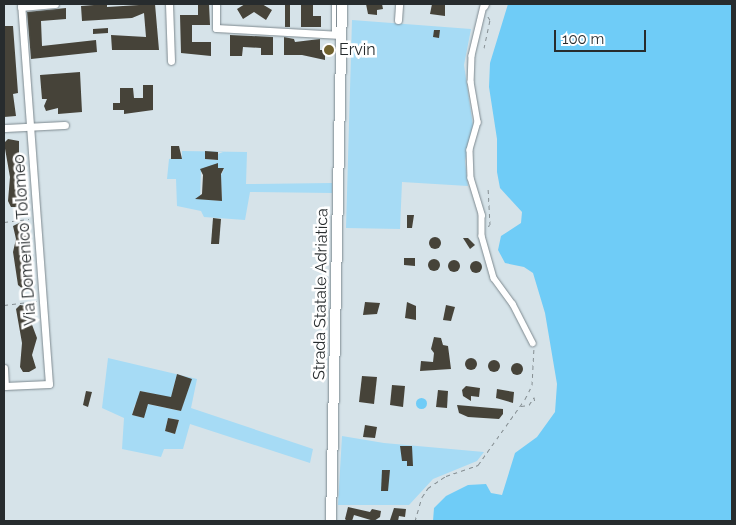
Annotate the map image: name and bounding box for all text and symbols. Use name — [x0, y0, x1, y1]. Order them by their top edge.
scale bar — [556, 20, 648, 52]
text: 100 m — [562, 30, 604, 48]
place label: Ervin — [339, 40, 376, 60]
marker: Ervin — [323, 44, 335, 56]
street label: Via Domenico Tolomeo — [9, 153, 41, 327]
street label: Strada Statale Adriatica — [310, 208, 332, 380]

